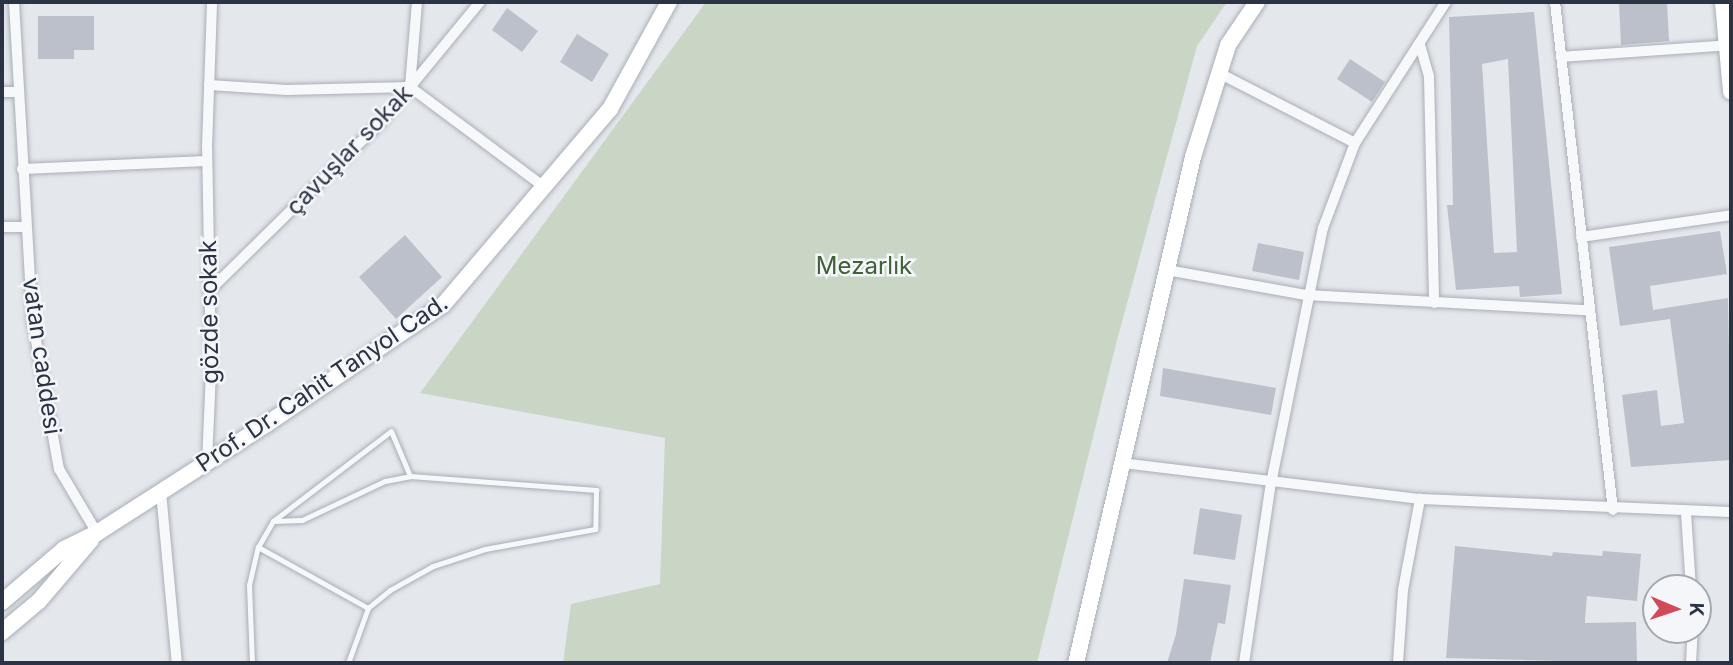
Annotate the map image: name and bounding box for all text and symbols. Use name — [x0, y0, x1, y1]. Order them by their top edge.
street label: çavuşlar sokak — [280, 79, 418, 221]
street label: gözde sokak — [193, 240, 225, 384]
park label: Mezarlık — [816, 252, 912, 280]
street label: vatan caddesi — [17, 276, 67, 436]
street label: Prof. Dr. Cahit Tanyol Cad. — [191, 288, 453, 478]
north arrow — [1642, 574, 1712, 644]
text: K — [1685, 602, 1708, 617]

